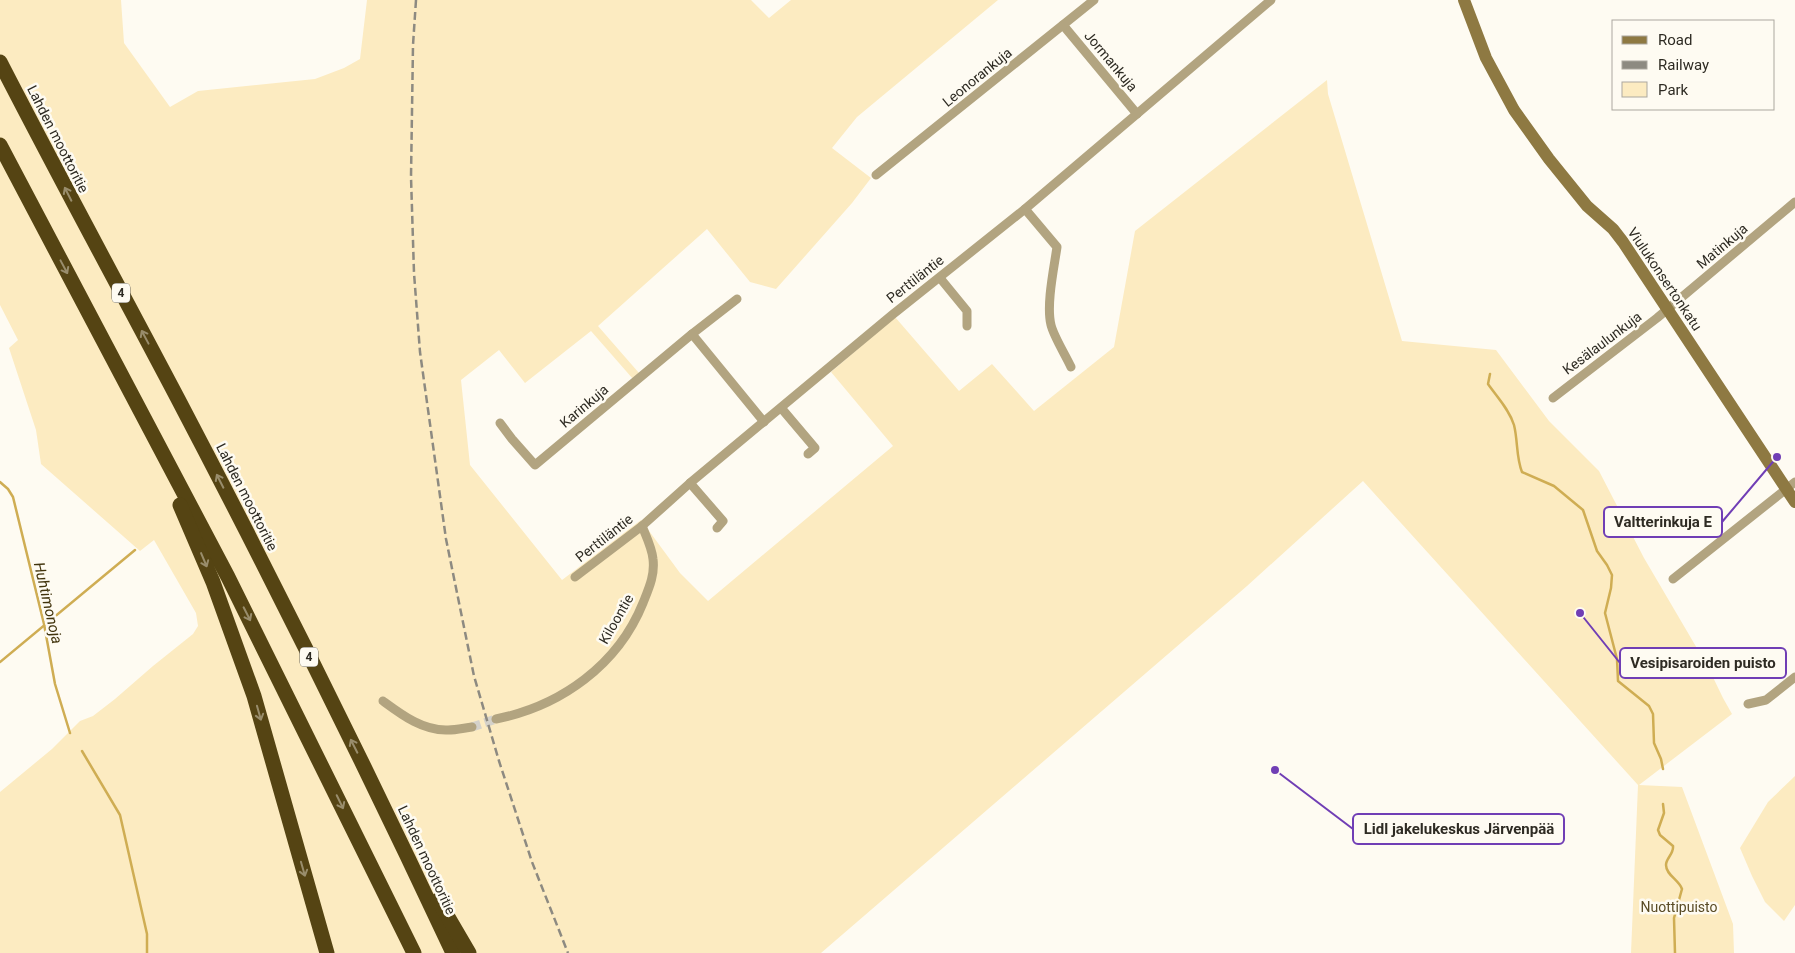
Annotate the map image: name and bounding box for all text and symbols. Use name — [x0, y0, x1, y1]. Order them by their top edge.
legend — [1612, 20, 1775, 110]
street label: Jormankuja — [1081, 28, 1141, 94]
text: Road — [1658, 31, 1692, 49]
street label: Leonorankuja — [939, 44, 1015, 110]
text: Railway — [1658, 56, 1709, 74]
text: Park — [1658, 81, 1689, 99]
street label: Lahden moottoritie — [24, 83, 92, 195]
one-way arrow — [63, 187, 72, 202]
street label: Matinkuja — [1693, 220, 1751, 272]
street label: Viulukonsertonkatu — [1625, 224, 1705, 334]
street label: Perttiläntie — [883, 252, 947, 306]
one-way arrow — [60, 259, 69, 274]
road number: 4 — [112, 284, 130, 302]
street label: Kesälaulunkuja — [1560, 308, 1644, 378]
one-way arrow — [140, 330, 150, 345]
street label: Karinkuja — [557, 381, 611, 431]
street label: Lahden moottoritie — [213, 441, 281, 553]
one-way arrow — [215, 474, 225, 489]
callout: Valtterinkuja E — [1604, 507, 1722, 537]
street label: Perttiläntie — [572, 511, 636, 565]
text: Valtterinkuja E — [1614, 513, 1713, 531]
one-way arrow — [200, 552, 209, 567]
water label: Huhtimonoja — [30, 560, 66, 646]
street label: Kiloontie — [595, 591, 637, 647]
one-way arrow — [243, 606, 252, 621]
road number: 4 — [300, 648, 318, 666]
callout: Vesipisaroiden puisto — [1620, 648, 1786, 678]
text: Vesipisaroiden puisto — [1630, 654, 1776, 672]
one-way arrow — [254, 704, 264, 720]
one-way arrow — [349, 739, 358, 754]
one-way arrow — [336, 794, 345, 809]
street label: Lahden moottoritie — [395, 803, 459, 917]
callout: Lidl jakelukeskus Järvenpää — [1353, 814, 1564, 844]
text: Lidl jakelukeskus Järvenpää — [1364, 820, 1554, 838]
one-way arrow — [299, 861, 309, 877]
park label: Nuottipuisto — [1641, 899, 1717, 915]

